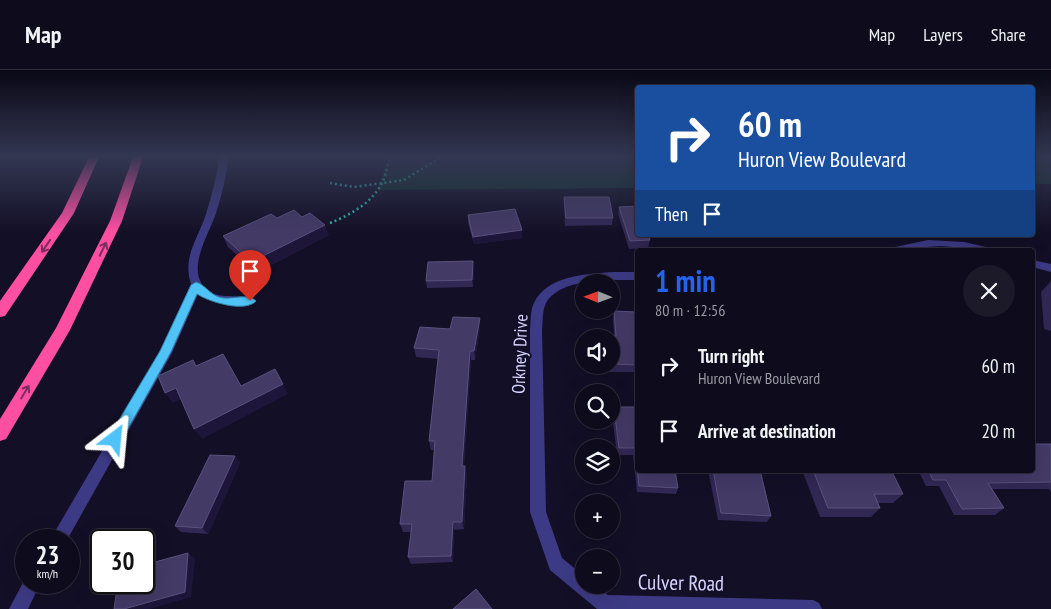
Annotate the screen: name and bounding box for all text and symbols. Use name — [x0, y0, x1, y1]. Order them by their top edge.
text: Map — [25, 19, 62, 50]
text: Map — [869, 23, 895, 46]
text: Layers — [923, 23, 963, 46]
text: Share — [991, 23, 1026, 46]
text: 60 m — [738, 101, 802, 147]
icon: right — [655, 105, 720, 170]
text: Huron View Boulevard — [738, 145, 906, 173]
icon: arrive — [698, 200, 726, 228]
text: Then — [655, 202, 688, 226]
one-way arrow — [41, 239, 51, 253]
one-way arrow — [99, 242, 108, 257]
pin — [229, 250, 271, 301]
icon: arrive — [236, 257, 264, 285]
text: 1 min — [655, 261, 716, 300]
button: close — [963, 265, 1015, 317]
north arrow — [575, 274, 620, 319]
map controls — [575, 274, 620, 594]
text: 80 m · 12:56 — [655, 300, 726, 320]
street label: Orkney Drive — [507, 314, 532, 394]
button: sound — [575, 329, 620, 374]
text: Turn right — [698, 344, 764, 368]
icon: right — [655, 352, 683, 380]
text: 60 m — [982, 354, 1015, 378]
text: Huron View Boulevard — [698, 368, 820, 388]
button: search — [575, 384, 620, 429]
one-way arrow — [21, 385, 31, 399]
position arrow — [88, 412, 140, 464]
icon: arrive — [655, 417, 683, 445]
text: Arrive at destination — [698, 419, 836, 443]
text: 20 m — [982, 419, 1015, 443]
button: layers — [575, 439, 620, 484]
button: + — [575, 494, 620, 539]
speed limit sign: 30 — [90, 529, 155, 594]
text: 23 — [36, 539, 59, 571]
button: − — [575, 549, 620, 594]
text: km/h — [37, 566, 58, 581]
street label: Culver Road — [638, 568, 724, 597]

